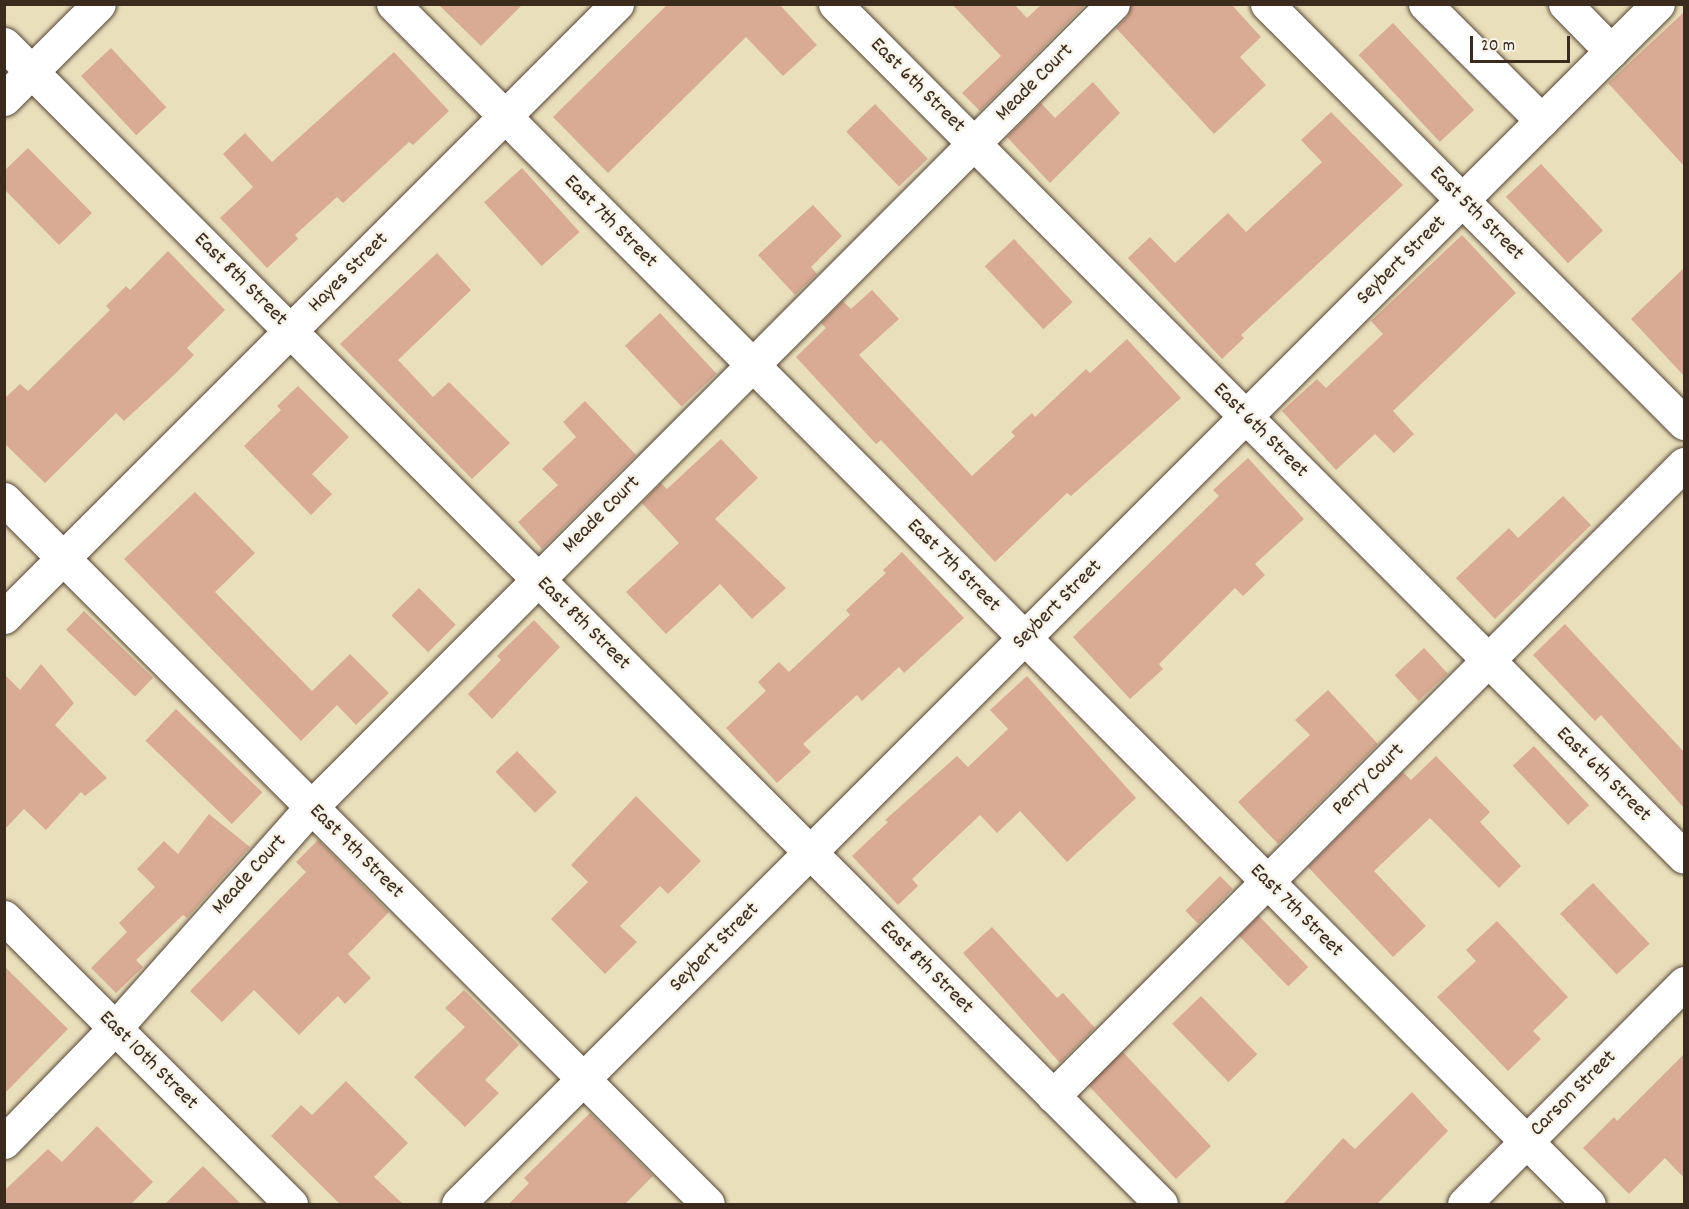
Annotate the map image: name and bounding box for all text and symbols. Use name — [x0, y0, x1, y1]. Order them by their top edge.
scale bar — [1473, 24, 1574, 62]
street label: East 6th Street — [864, 33, 970, 139]
text: 20 m — [1481, 34, 1515, 59]
street label: Meade Court — [991, 39, 1079, 127]
street label: East 5th Street — [1423, 161, 1529, 267]
street label: East 7th Street — [558, 170, 662, 274]
street label: Seybert Street — [1352, 211, 1452, 311]
street label: East 8th Street — [188, 228, 292, 332]
street label: Hayes Street — [304, 228, 394, 318]
street label: East 6th Street — [1207, 378, 1313, 484]
street label: Meade Court — [558, 471, 646, 559]
street label: East 7th Street — [901, 514, 1005, 618]
street label: Seybert Street — [1008, 555, 1108, 655]
street label: East 8th Street — [531, 572, 635, 676]
street label: East 6th Street — [1550, 722, 1656, 828]
street label: Perry Court — [1328, 739, 1410, 821]
street label: East 9th Street — [303, 799, 409, 905]
street label: Meade Court — [207, 830, 293, 920]
street label: East 7th Street — [1244, 859, 1348, 963]
street label: Seybert Street — [665, 898, 765, 998]
street label: East 8th Street — [874, 916, 978, 1020]
street label: East 10th Street — [93, 1006, 203, 1116]
street label: Carson Street — [1526, 1046, 1622, 1142]

